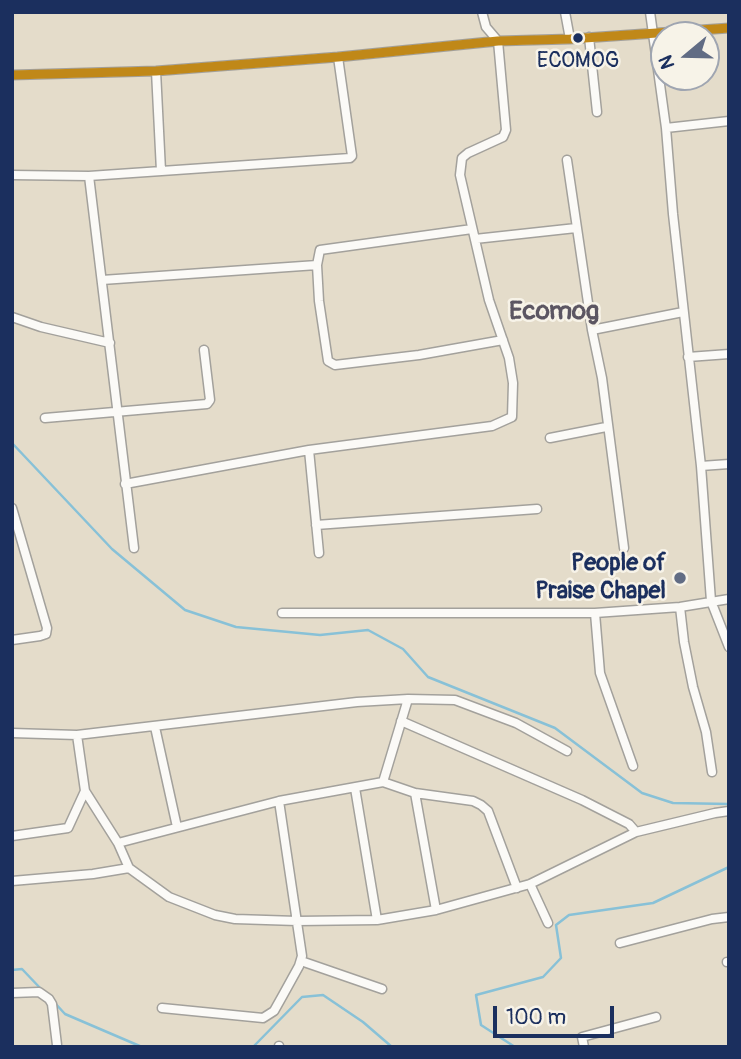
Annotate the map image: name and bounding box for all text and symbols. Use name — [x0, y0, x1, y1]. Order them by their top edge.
north arrow — [650, 21, 720, 91]
marker: ECOMOG — [571, 31, 585, 45]
place label: ECOMOG — [537, 48, 619, 74]
text: N — [654, 52, 680, 72]
district label: Ecomog — [509, 296, 599, 328]
place label: People of Praise Chapel — [535, 550, 666, 606]
marker: People of Praise Chapel — [672, 570, 688, 586]
scale bar — [496, 992, 617, 1036]
text: 100 m — [506, 1004, 566, 1031]

